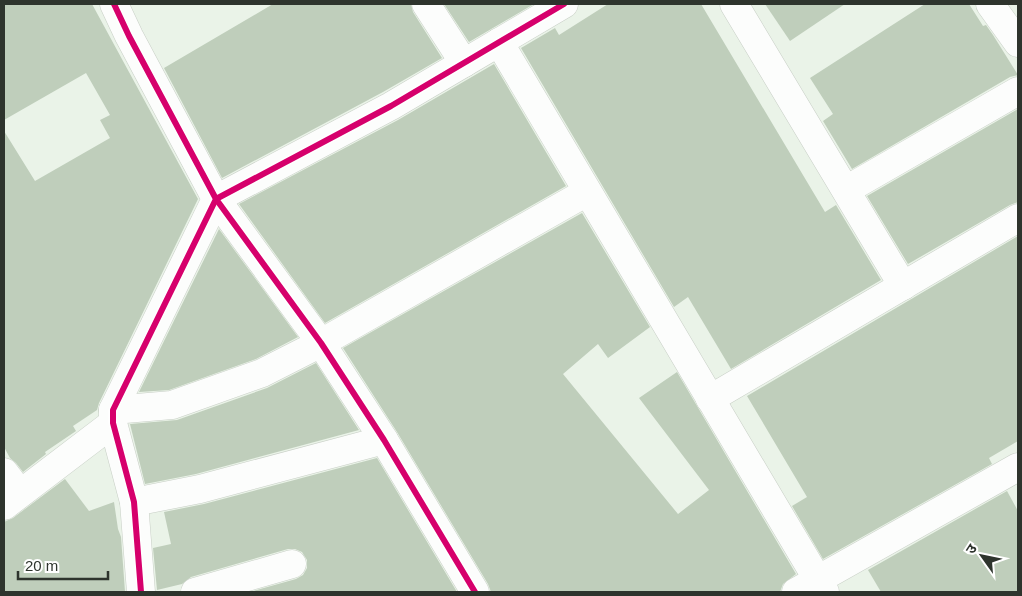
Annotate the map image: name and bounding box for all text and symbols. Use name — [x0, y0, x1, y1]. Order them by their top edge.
north arrow — [957, 531, 1007, 581]
text: उ — [962, 540, 980, 557]
scale bar — [18, 548, 108, 580]
text: 20 m — [25, 557, 58, 574]

